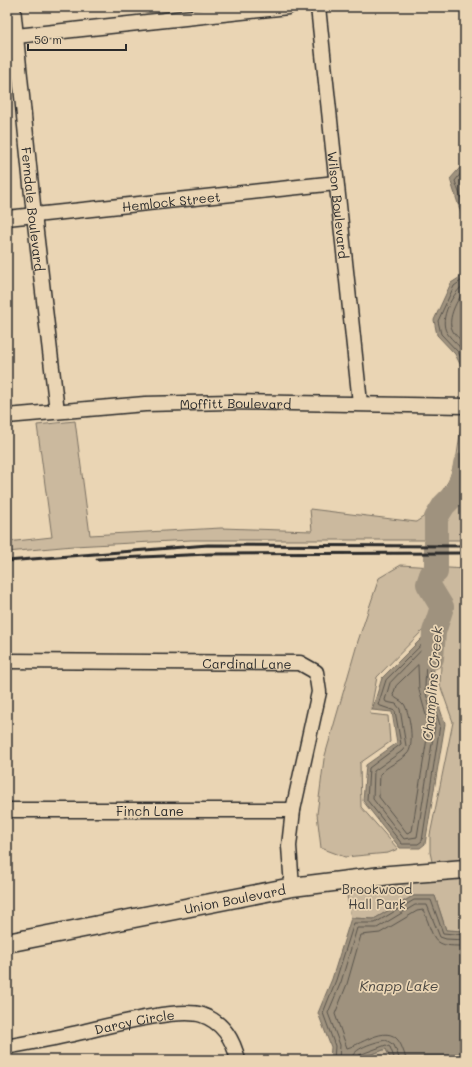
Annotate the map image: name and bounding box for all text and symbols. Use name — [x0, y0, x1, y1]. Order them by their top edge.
scale bar — [28, 26, 126, 52]
text: 50 m — [34, 31, 62, 47]
street label: Ferndale Boulevard — [19, 146, 49, 272]
street label: Wilson Boulevard — [325, 150, 353, 260]
street label: Hemlock Street — [121, 187, 221, 214]
street label: Moffitt Boulevard — [179, 393, 292, 412]
water label: Champlins Creek — [418, 625, 447, 742]
street label: Cardinal Lane — [202, 654, 292, 671]
street label: Finch Lane — [116, 802, 184, 819]
street label: Union Boulevard — [182, 880, 287, 917]
park label: Brookwood Hall Park — [342, 880, 412, 912]
water label: Knapp Lake — [360, 976, 438, 995]
street label: Darcy Circle — [92, 1005, 175, 1037]

